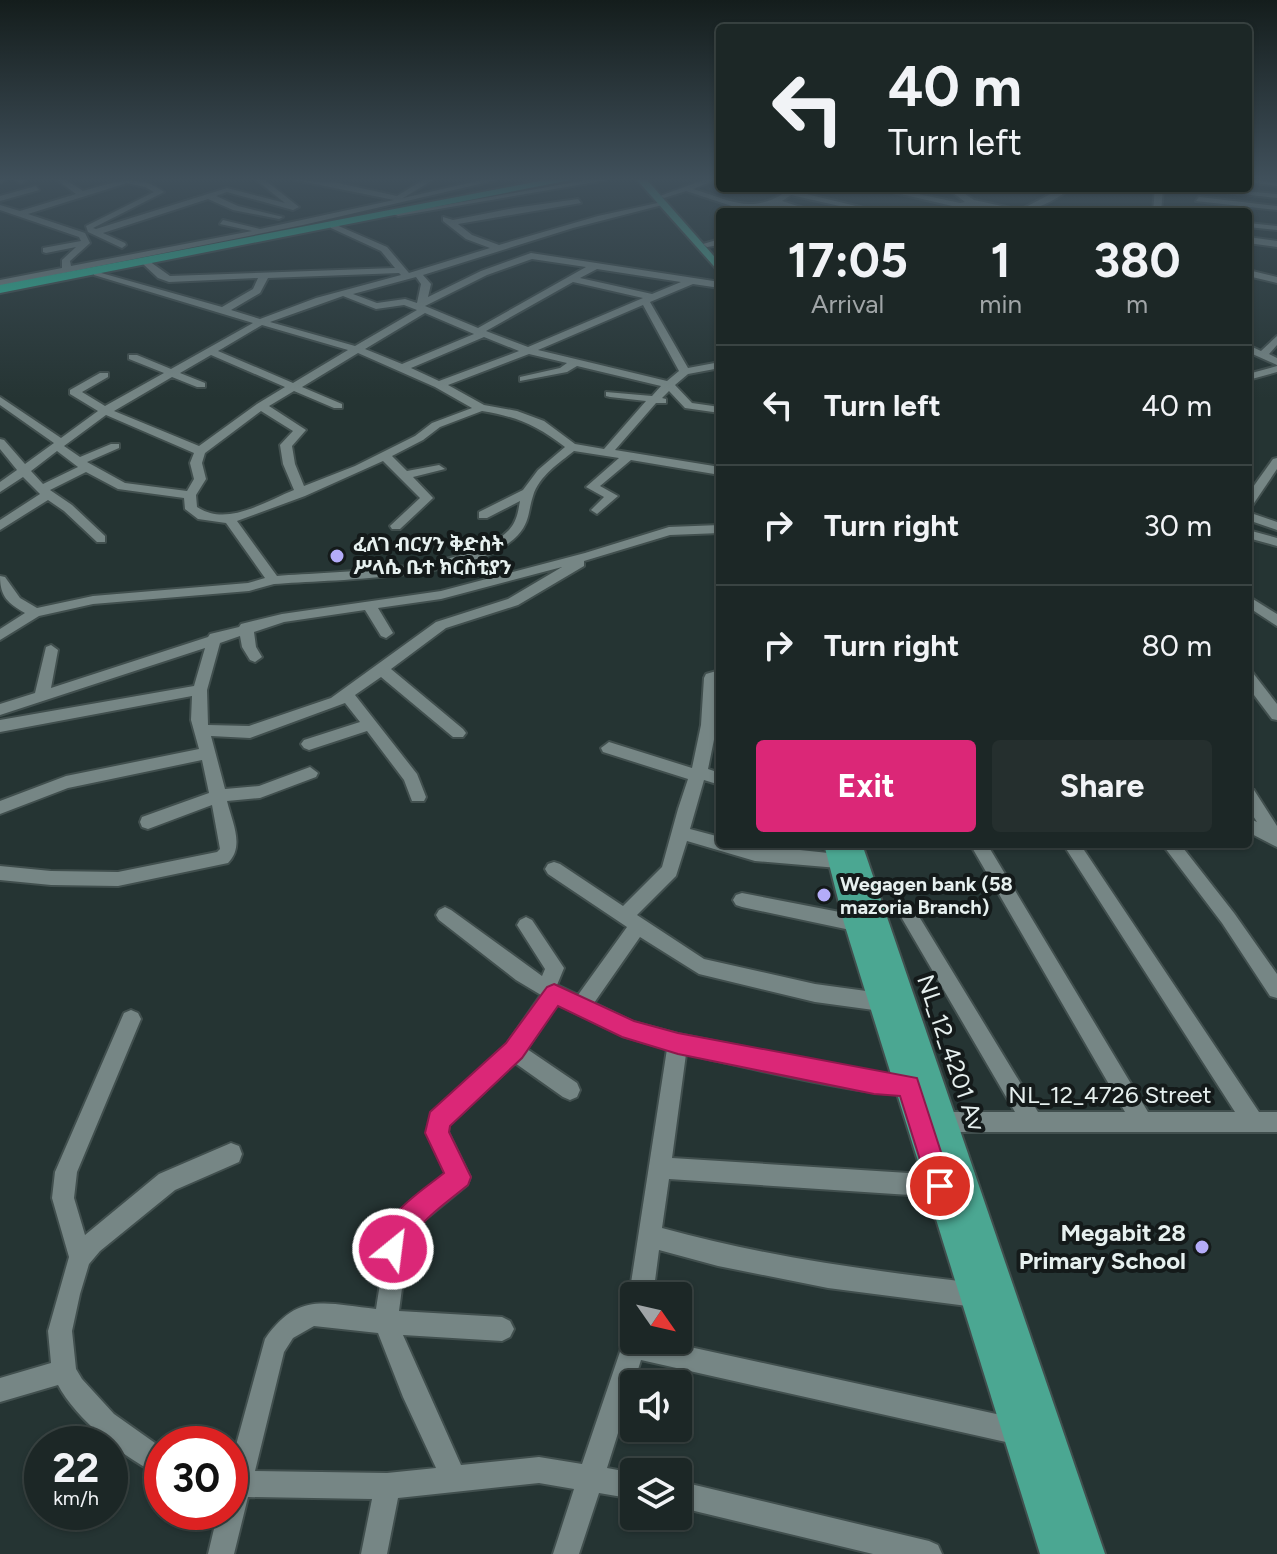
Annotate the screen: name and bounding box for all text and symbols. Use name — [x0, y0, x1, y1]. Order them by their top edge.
text: 40 m — [888, 53, 1022, 120]
icon: left — [756, 56, 860, 160]
text: Turn left — [888, 121, 1022, 164]
text: 17:05 — [787, 231, 908, 289]
text: 1 — [990, 231, 1011, 289]
text: 380 — [1093, 231, 1181, 289]
text: Arrival — [811, 288, 884, 320]
text: min — [979, 288, 1022, 320]
text: m — [1126, 288, 1148, 320]
icon: left — [756, 383, 800, 427]
text: Turn left — [824, 387, 941, 424]
text: 40 m — [1141, 387, 1212, 424]
icon: right — [756, 503, 800, 547]
text: Turn right — [824, 507, 959, 544]
text: 30 m — [1144, 507, 1212, 544]
place label: ፈለገ ብርሃን ቅድስት ሥላሴ ቤተ ክርስቲያን — [353, 532, 512, 579]
marker: ፈለገ ብርሃን ቅድስት ሥላሴ ቤተ ክርስቲያን — [328, 547, 346, 565]
icon: right — [756, 623, 800, 667]
text: Turn right — [824, 627, 959, 664]
text: 80 m — [1141, 627, 1212, 664]
button: Exit — [756, 740, 976, 832]
button: Share — [992, 740, 1212, 832]
place label: Wegagen bank (58 mazoria Branch) — [840, 872, 1013, 919]
marker: Wegagen bank (58 mazoria Branch) — [815, 886, 833, 904]
street label: NL_12_4201 Av — [911, 971, 992, 1135]
street label: NL_12_4726 Street — [1008, 1080, 1212, 1109]
pin — [906, 1152, 974, 1220]
icon: arrive — [918, 1164, 962, 1208]
position arrow — [351, 1207, 435, 1291]
place label: Megabit 28 Primary School — [1019, 1218, 1186, 1275]
marker: Megabit 28 Primary School — [1193, 1238, 1211, 1256]
north arrow — [620, 1282, 692, 1354]
map controls — [620, 1282, 692, 1530]
button: sound — [620, 1370, 692, 1442]
speed limit sign: 30 — [144, 1426, 248, 1530]
text: 22 — [53, 1444, 99, 1492]
button: layers — [620, 1458, 692, 1530]
text: km/h — [53, 1486, 99, 1510]

